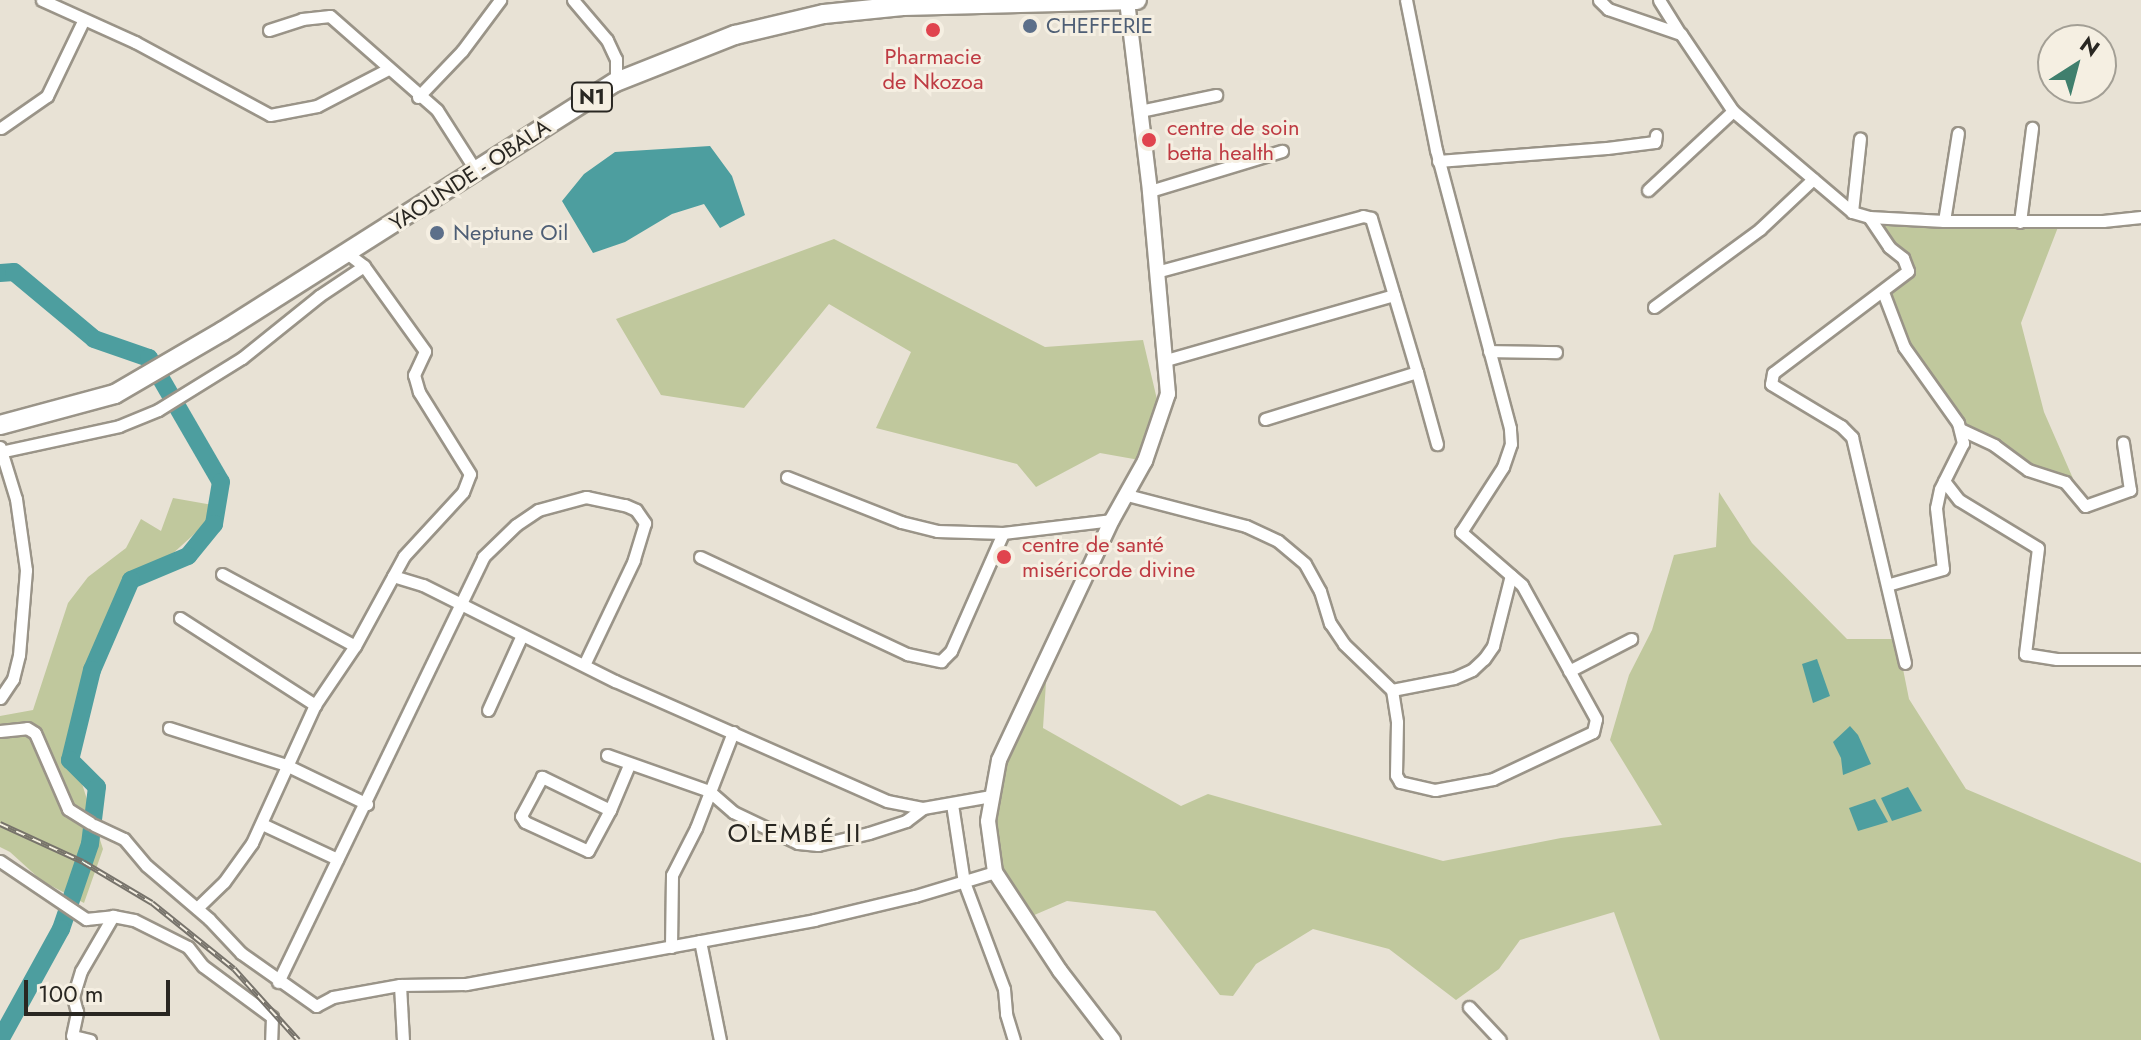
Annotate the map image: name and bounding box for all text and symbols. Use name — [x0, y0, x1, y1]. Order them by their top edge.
place label: CHEFFERIE — [1046, 13, 1153, 39]
marker: CHEFFERIE — [1021, 17, 1039, 35]
marker: Pharmacie de Nkozoa — [924, 21, 942, 39]
north arrow — [2037, 24, 2117, 104]
text: N — [2073, 28, 2106, 64]
place label: Pharmacie de Nkozoa — [883, 43, 983, 94]
road number: N1 — [570, 81, 614, 113]
street label: YAOUNDE - OBALA — [385, 113, 555, 237]
place label: centre de soin betta health — [1167, 114, 1299, 166]
marker: centre de soin betta health — [1138, 129, 1160, 151]
place label: Neptune Oil — [453, 220, 568, 246]
marker: Neptune Oil — [428, 224, 446, 242]
place label: centre de santé miséricorde divine — [1022, 531, 1195, 582]
marker: centre de santé miséricorde divine — [993, 546, 1015, 568]
district label: OLEMBÉ II — [728, 818, 862, 850]
scale bar — [28, 964, 174, 1014]
text: 100 m — [38, 976, 104, 1011]

